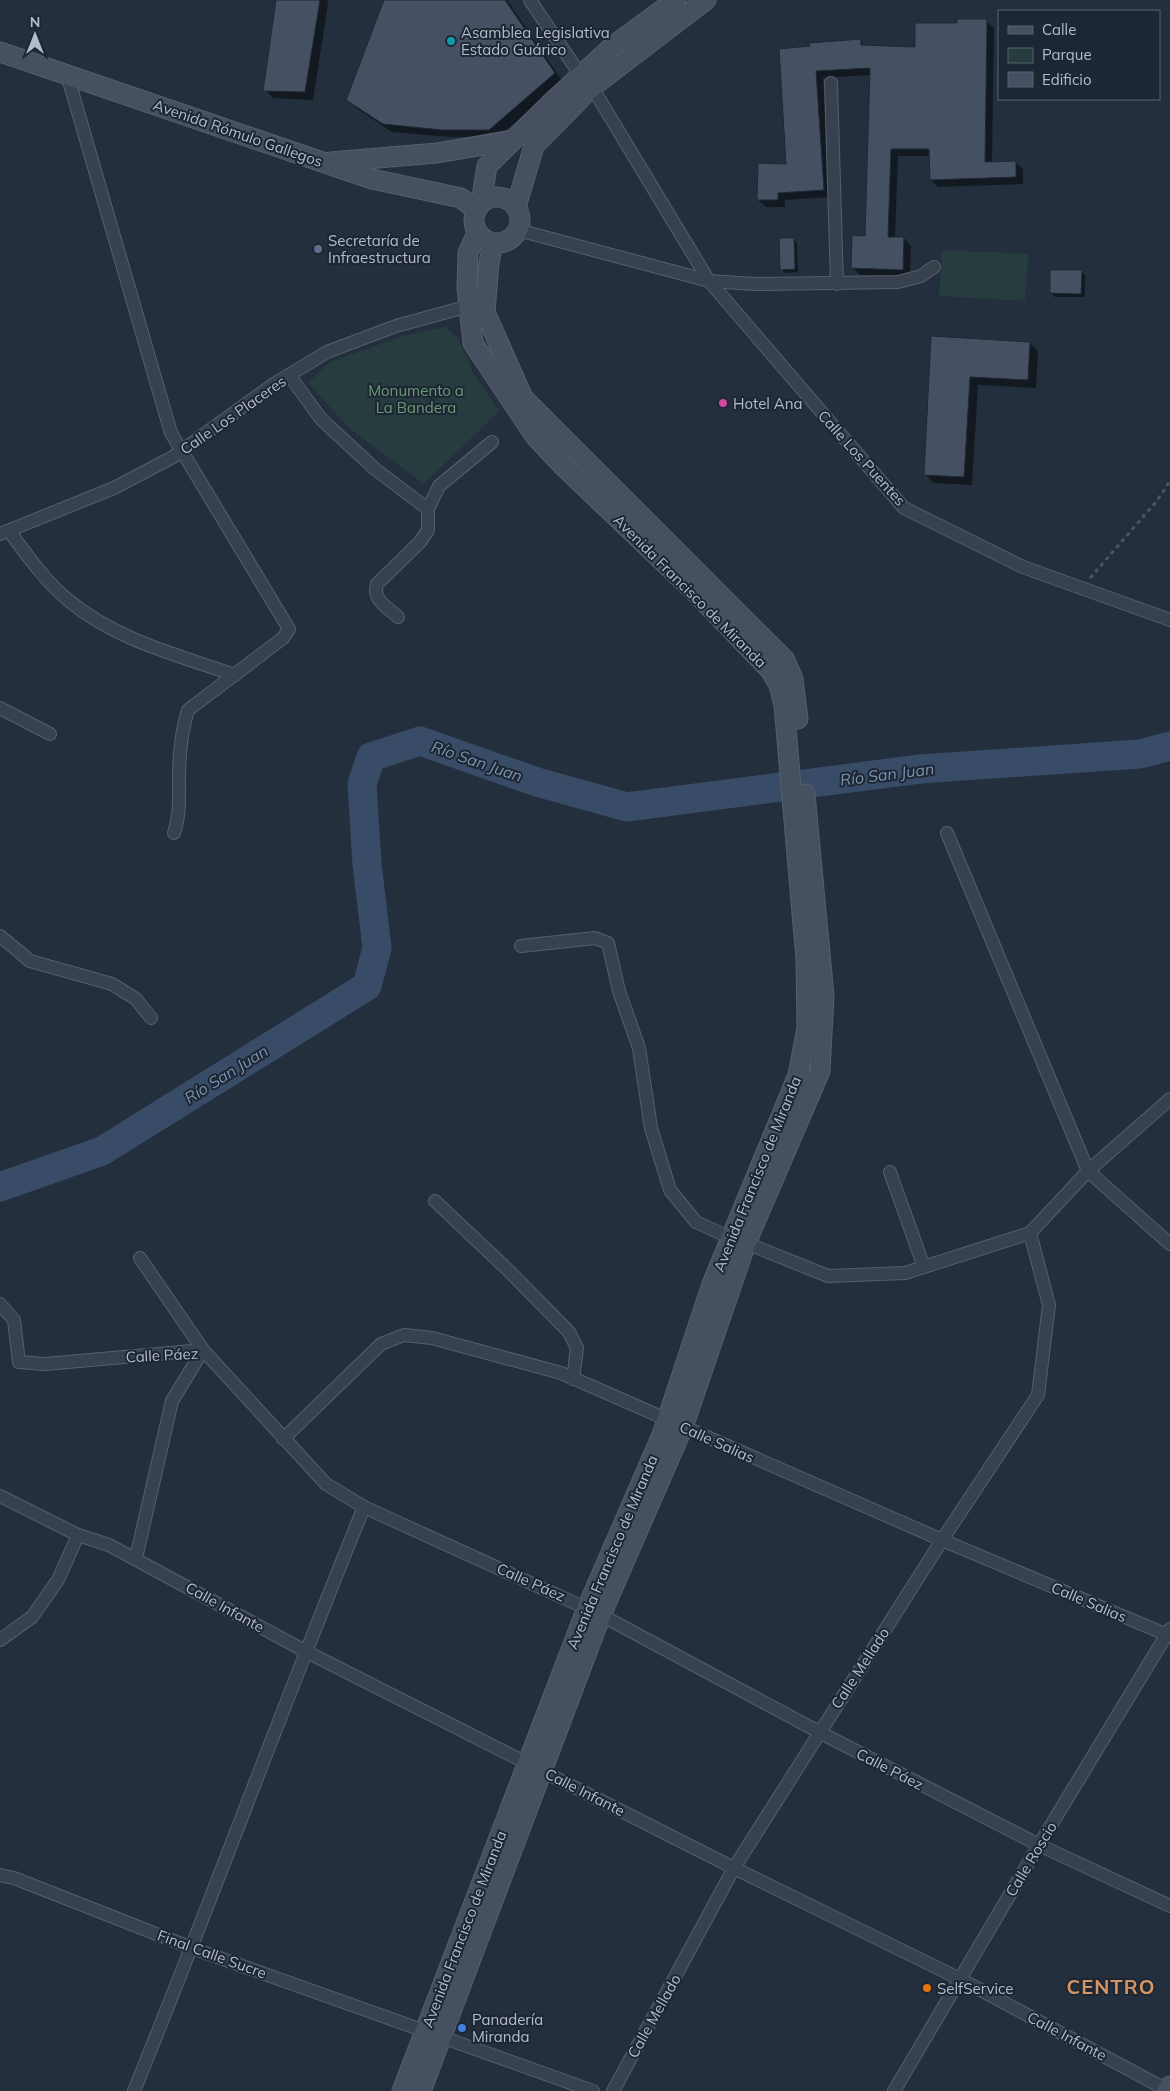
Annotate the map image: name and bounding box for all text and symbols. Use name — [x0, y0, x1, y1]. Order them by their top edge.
north arrow — [10, 10, 60, 60]
legend — [998, 10, 1160, 100]
text: N — [30, 13, 40, 31]
text: Calle — [1042, 20, 1076, 39]
place label: Asamblea Legislativa Estado Guárico — [461, 23, 610, 59]
marker: Asamblea Legislativa Estado Guárico — [445, 35, 457, 47]
text: Parque — [1042, 45, 1092, 64]
text: Edificio — [1042, 70, 1092, 89]
street label: Avenida Rómulo Gallegos — [151, 95, 325, 171]
place label: Secretaría de Infraestructura — [328, 231, 431, 267]
marker: Secretaría de Infraestructura — [312, 243, 324, 255]
street label: Calle Los Placeres — [176, 371, 290, 459]
park label: Monumento a La Bandera — [368, 381, 464, 417]
place label: Hotel Ana — [733, 394, 803, 413]
marker: Hotel Ana — [717, 397, 729, 409]
street label: Calle Los Puentes — [814, 406, 910, 510]
street label: Avenida Francisco de Miranda — [609, 510, 771, 672]
water label: Río San Juan — [429, 736, 525, 786]
water label: Río San Juan — [839, 758, 935, 790]
water label: Río San Juan — [181, 1040, 271, 1108]
street label: Avenida Francisco de Miranda — [709, 1073, 805, 1275]
street label: Calle Páez — [125, 1344, 199, 1366]
street label: Calle Salias — [677, 1417, 757, 1467]
street label: Avenida Francisco de Miranda — [562, 1452, 662, 1652]
street label: Calle Páez — [494, 1558, 568, 1606]
street label: Calle Infante — [182, 1578, 268, 1636]
street label: Calle Salias — [1048, 1578, 1130, 1626]
street label: Calle Mellado — [827, 1624, 893, 1712]
street label: Calle Páez — [853, 1744, 927, 1794]
street label: Calle Infante — [542, 1764, 628, 1820]
street label: Calle Roscio — [1001, 1818, 1061, 1900]
street label: Avenida Francisco de Miranda — [418, 1828, 510, 2030]
street label: Final Calle Sucre — [155, 1926, 269, 1982]
street label: Calle Mellado — [623, 1971, 685, 2061]
district label: CENTRO — [1067, 1974, 1155, 1999]
place label: SelfService — [937, 1979, 1014, 1998]
marker: SelfService — [921, 1982, 933, 1994]
street label: Calle Infante — [1024, 2007, 1110, 2065]
place label: Panadería Miranda — [472, 2010, 543, 2046]
marker: Panadería Miranda — [456, 2022, 468, 2034]

